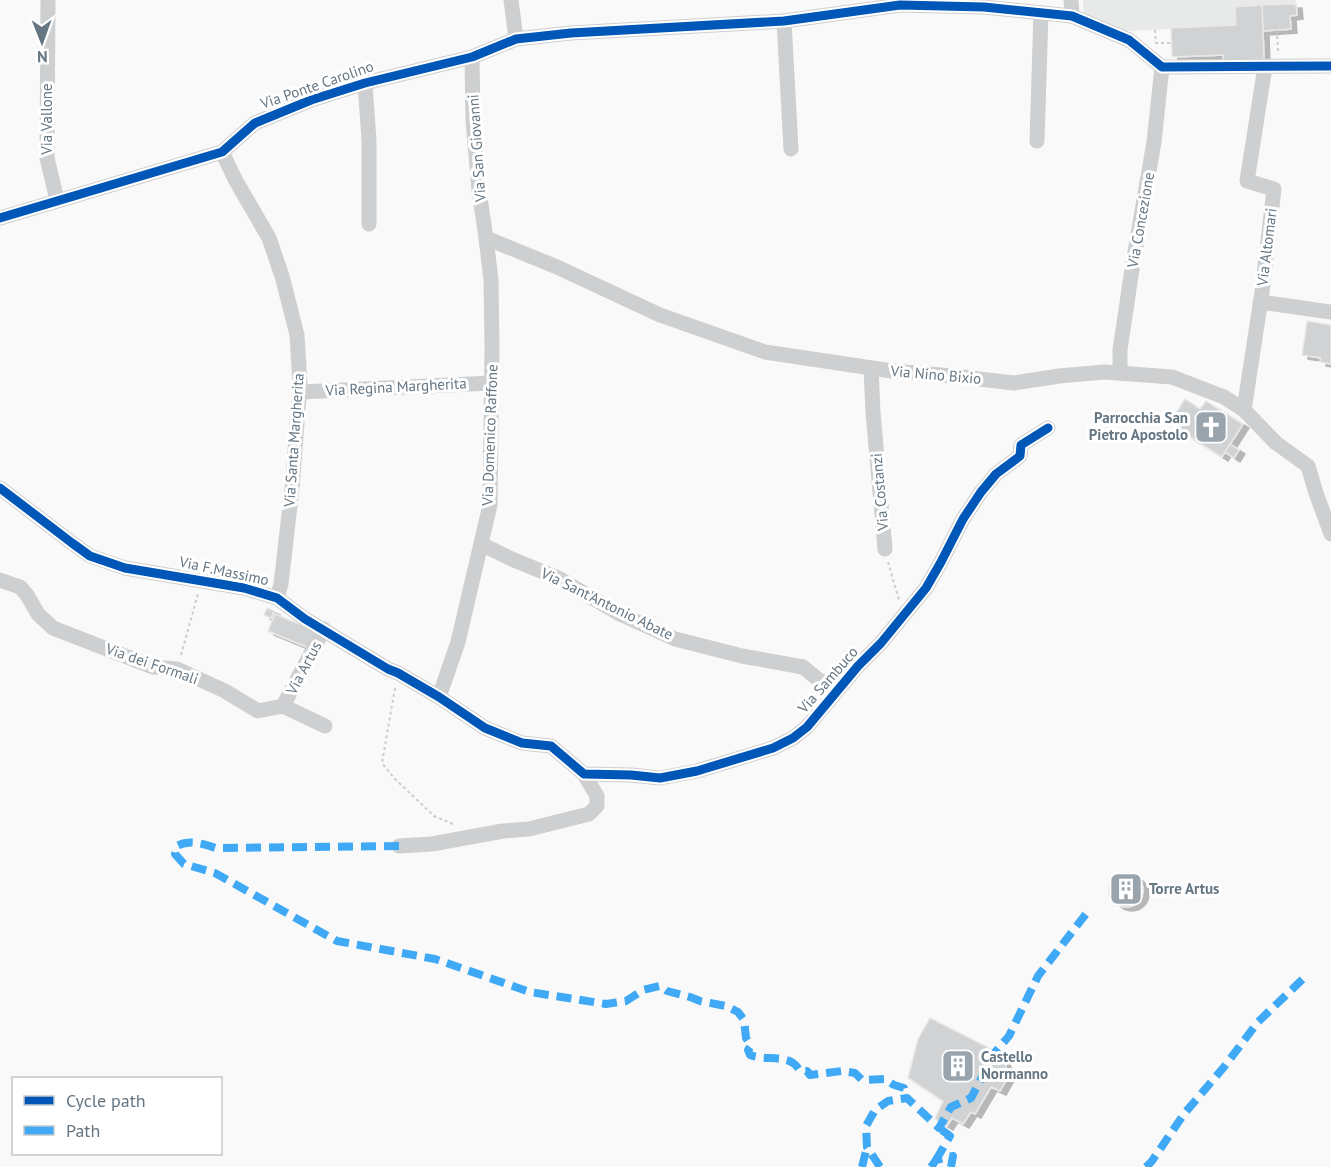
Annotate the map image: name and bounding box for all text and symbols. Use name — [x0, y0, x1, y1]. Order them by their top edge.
north arrow — [12, 12, 72, 72]
text: N — [37, 47, 48, 67]
street label: Via Ponte Carolino — [257, 56, 376, 113]
street label: Via Vallone — [37, 83, 56, 156]
street label: Via San Giovanni — [463, 94, 490, 203]
street label: Via Concezione — [1123, 171, 1158, 270]
street label: Via Altomari — [1252, 207, 1281, 288]
street label: Via Nino Bixio — [889, 361, 982, 388]
street label: Via Domenico Raffone — [477, 364, 501, 507]
street label: Via Santa Margherita — [279, 372, 308, 508]
street label: Via Regina Margherita — [324, 373, 467, 400]
place label: Parrocchia San Pietro Apostolo — [1089, 408, 1188, 444]
church icon: Parrocchia San Pietro Apostolo — [1193, 409, 1229, 445]
street label: Via Costanzi — [867, 452, 892, 533]
street label: Via F.Massimo — [177, 552, 271, 589]
street label: Via Sant'Antonio Abate — [537, 563, 676, 644]
street label: Via dei Formali — [102, 638, 201, 688]
street label: Via Artus — [281, 638, 325, 698]
street label: Via Sambuco — [793, 642, 862, 718]
building icon: Torre Artus — [1108, 871, 1144, 907]
place label: Torre Artus — [1149, 879, 1219, 898]
place label: Castello Normanno — [981, 1047, 1048, 1083]
building icon: Castello Normanno — [940, 1048, 976, 1084]
legend — [12, 1077, 222, 1155]
text: Cycle path — [66, 1089, 146, 1112]
text: Path — [66, 1119, 100, 1142]

